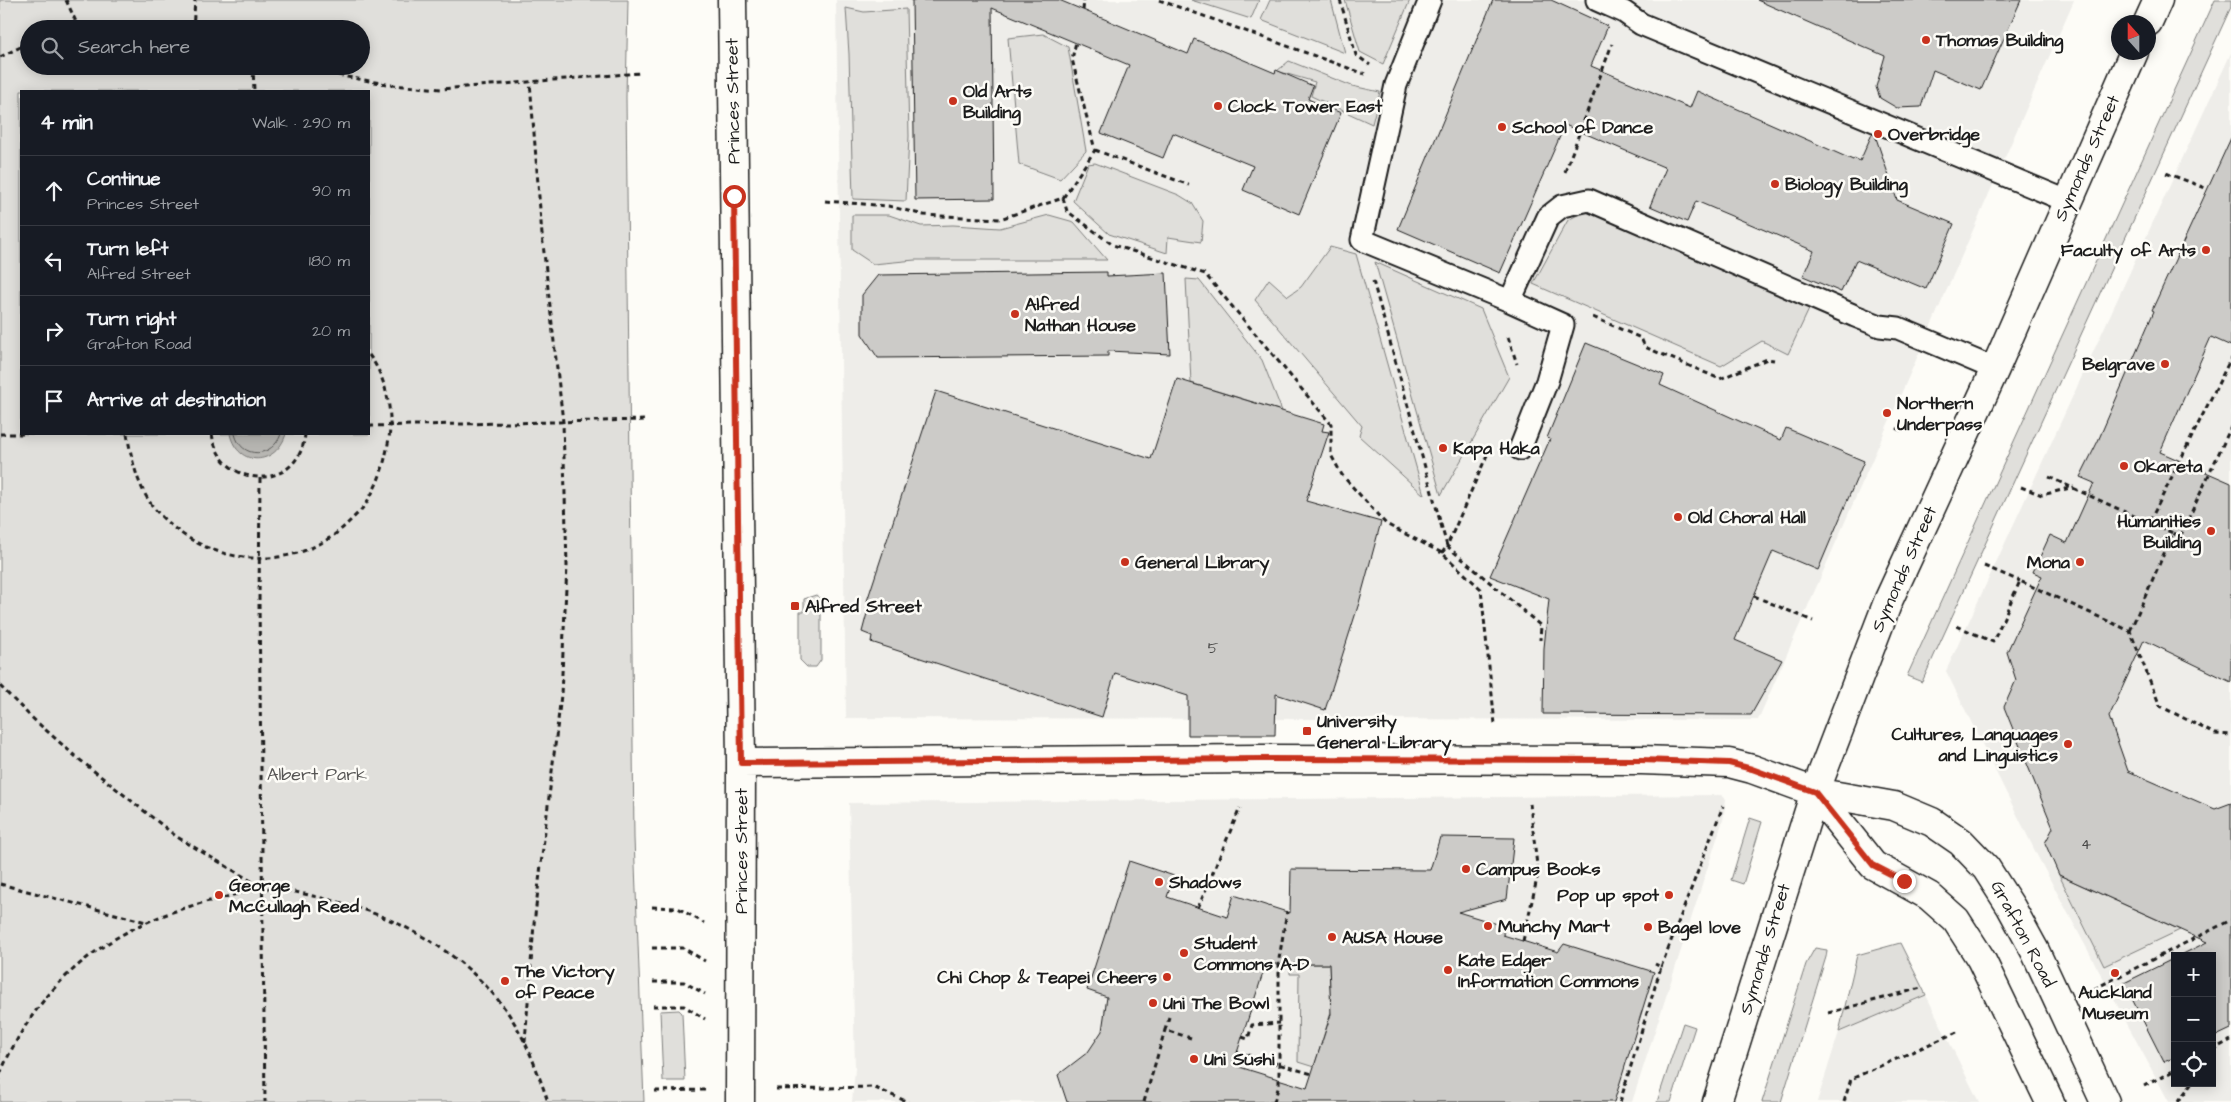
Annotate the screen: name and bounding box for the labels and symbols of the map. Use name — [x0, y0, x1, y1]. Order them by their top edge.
north arrow — [2111, 15, 2156, 60]
place label: Thomas Building — [1935, 28, 2064, 54]
marker: Thomas Building — [1920, 34, 1932, 46]
street label: Princes Street — [719, 37, 747, 164]
place label: Old Arts Building — [963, 79, 1032, 126]
street label: Symonds Street — [2048, 90, 2127, 225]
place label: Clock Tower East — [1228, 94, 1383, 119]
marker: Old Arts Building — [947, 95, 959, 107]
marker: Clock Tower East — [1212, 100, 1224, 112]
place label: School of Dance — [1511, 115, 1653, 140]
marker: School of Dance — [1496, 121, 1508, 133]
place label: Overbridge — [1888, 122, 1980, 148]
marker: Overbridge — [1872, 128, 1884, 140]
place label: Biology Building — [1785, 172, 1908, 198]
marker: Biology Building — [1769, 178, 1781, 190]
route start — [723, 185, 746, 208]
place label: Faculty of Arts — [2061, 238, 2196, 264]
marker: Faculty of Arts — [2200, 244, 2212, 256]
place label: Alfred Nathan House — [1025, 292, 1136, 338]
marker: Alfred Nathan House — [1009, 308, 1021, 320]
place label: Belgrave — [2082, 352, 2155, 378]
marker: Belgrave — [2159, 358, 2171, 370]
place label: Northern Underpass — [1897, 391, 1982, 437]
marker: Northern Underpass — [1881, 407, 1893, 419]
place label: Kapa Haka — [1453, 436, 1541, 461]
marker: Kapa Haka — [1437, 442, 1449, 454]
place label: Okareta — [2134, 454, 2203, 479]
marker: Okareta — [2118, 460, 2130, 472]
street label: Symonds Street — [1865, 501, 1944, 636]
place label: Old Choral Hall — [1688, 505, 1806, 530]
place label: Humanities Building — [2117, 509, 2202, 556]
marker: Old Choral Hall — [1672, 511, 1684, 523]
marker: Humanities Building — [2205, 525, 2217, 537]
place label: General Library — [1135, 550, 1269, 576]
place label: Mona — [2027, 550, 2071, 575]
marker: General Library — [1119, 556, 1131, 568]
marker: Mona — [2074, 556, 2086, 568]
place label: Alfred Street — [805, 594, 922, 619]
marker: Alfred Street — [789, 600, 801, 612]
house number: 5 — [1208, 638, 1219, 659]
place label: University General Library — [1317, 709, 1451, 756]
place label: Cultures, Languages and Linguistics — [1892, 722, 2058, 769]
marker: University General Library — [1301, 725, 1313, 737]
marker: Cultures, Languages and Linguistics — [2062, 738, 2074, 750]
park label: Albert Park — [267, 762, 367, 787]
street label: Princes Street — [729, 787, 754, 914]
house number: 4 — [2081, 834, 2091, 855]
place label: Campus Books — [1476, 857, 1600, 882]
marker: Campus Books — [1460, 863, 1472, 875]
place label: Shadows — [1168, 870, 1242, 895]
route end — [1893, 870, 1916, 893]
place label: George McCullagh Reed — [229, 873, 360, 920]
marker: Shadows — [1153, 876, 1165, 888]
street label: Grafton Road — [1984, 876, 2062, 992]
street label: Symonds Street — [1733, 880, 1798, 1018]
place label: Pop up spot — [1557, 883, 1660, 908]
marker: George McCullagh Reed — [213, 889, 225, 901]
marker: Pop up spot — [1663, 889, 1675, 901]
place label: Munchy Mart — [1498, 914, 1610, 940]
place label: Bagel love — [1658, 915, 1741, 941]
marker: Munchy Mart — [1482, 920, 1494, 932]
marker: Bagel love — [1642, 921, 1654, 933]
place label: AUSA House — [1342, 925, 1443, 950]
place label: Student Commons A-D — [1193, 931, 1309, 977]
marker: AUSA House — [1326, 931, 1338, 943]
marker: Student Commons A-D — [1178, 947, 1190, 959]
place label: Kate Edger Information Commons — [1458, 948, 1639, 994]
place label: The Victory of Peace — [514, 959, 615, 1005]
marker: Kate Edger Information Commons — [1442, 964, 1454, 976]
place label: Chi Chop & Teapei Cheers — [937, 965, 1157, 990]
marker: Auckland Museum — [2109, 967, 2121, 979]
marker: Chi Chop & Teapei Cheers — [1161, 971, 1173, 983]
marker: The Victory of Peace — [499, 975, 511, 987]
place label: Auckland Museum — [2078, 980, 2152, 1026]
place label: Uni The Bowl — [1163, 991, 1270, 1016]
marker: Uni The Bowl — [1147, 997, 1159, 1009]
place label: Uni Sushi — [1204, 1047, 1275, 1072]
marker: Uni Sushi — [1188, 1053, 1200, 1065]

